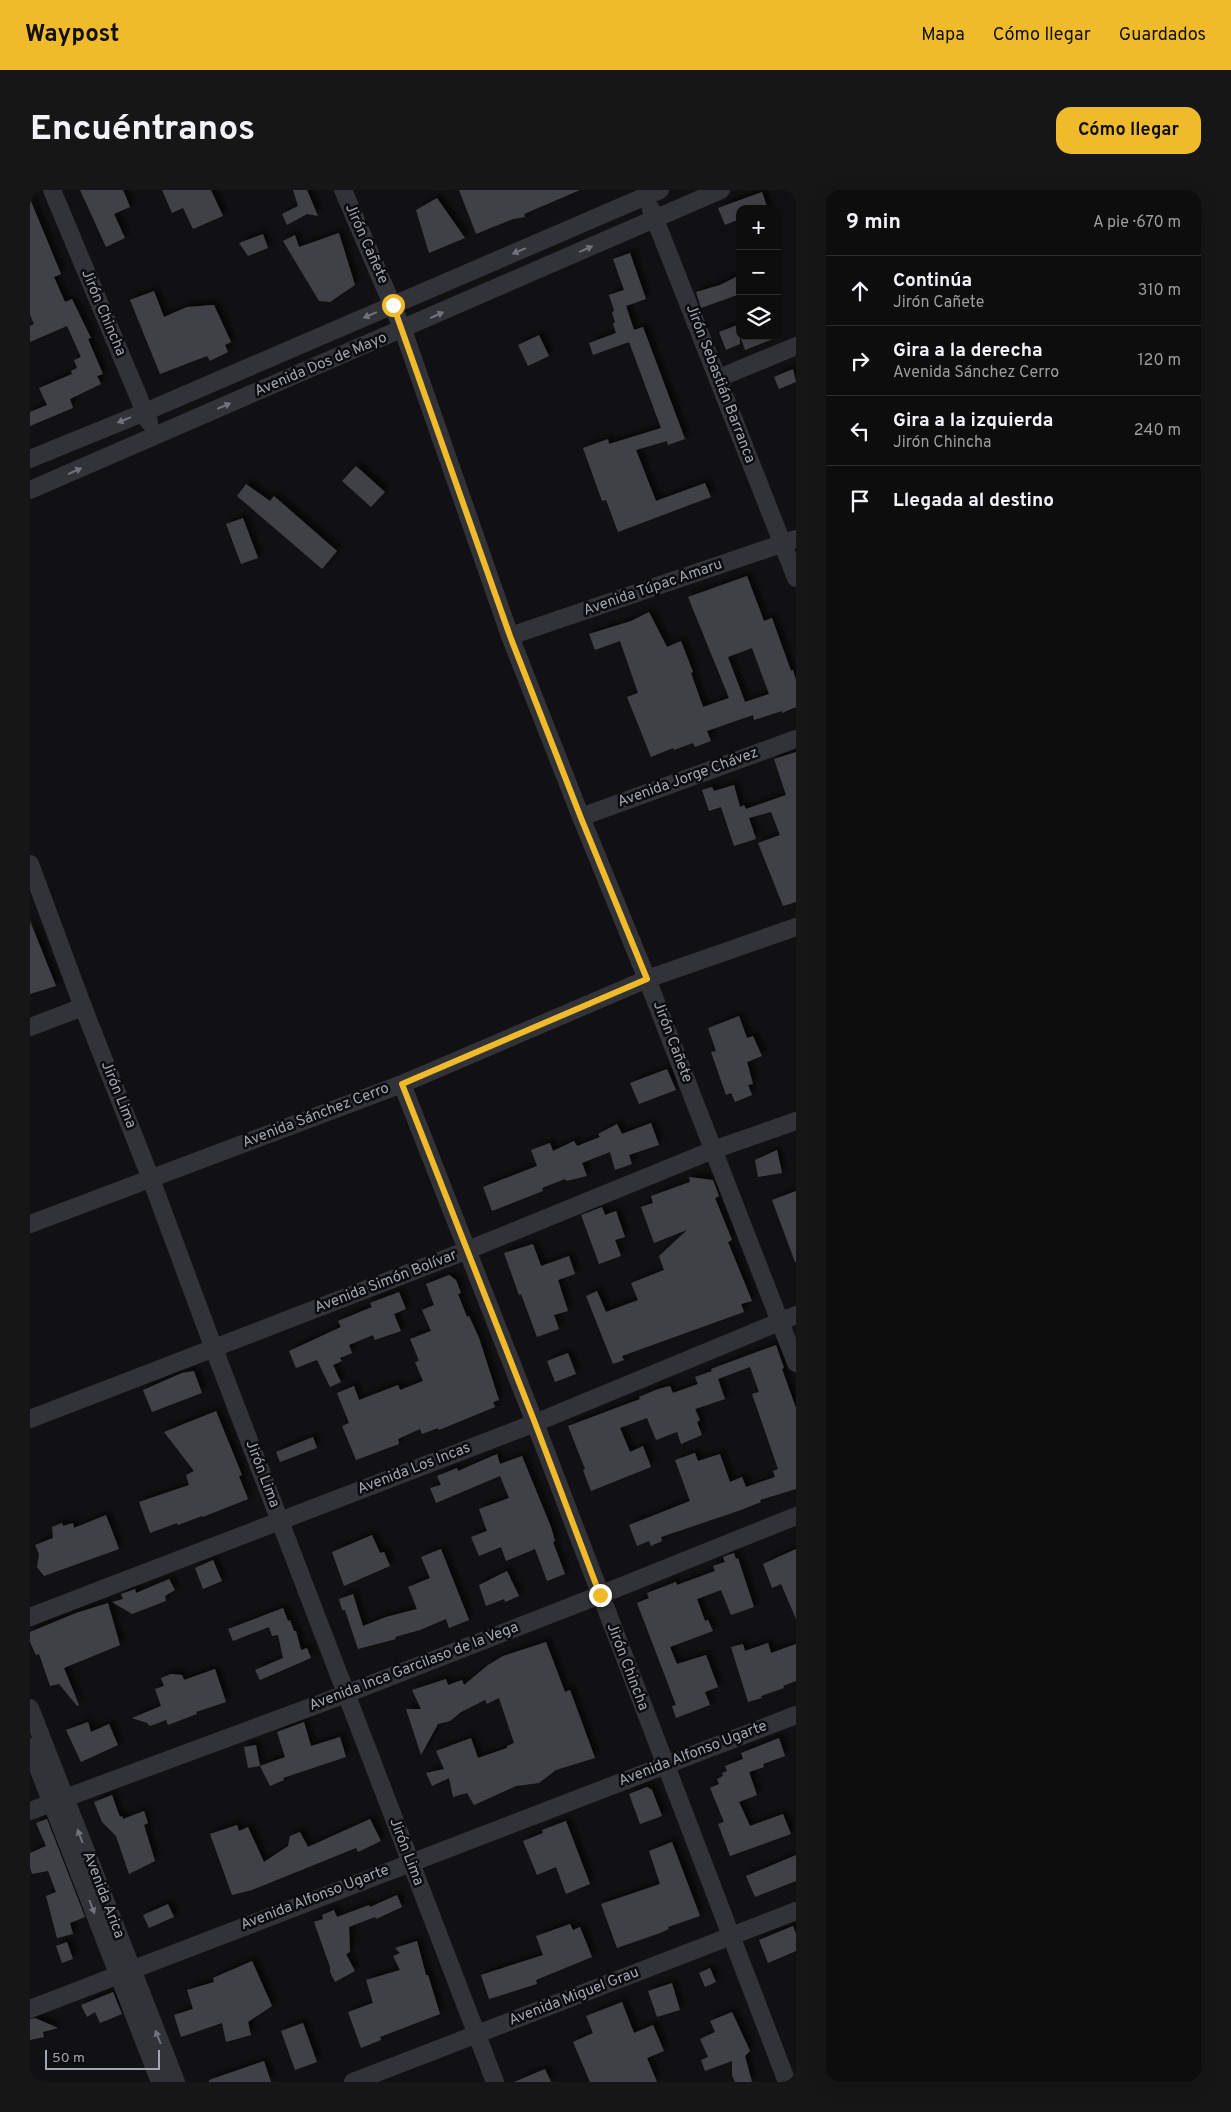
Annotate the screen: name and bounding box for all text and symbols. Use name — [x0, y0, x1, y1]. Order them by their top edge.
text: Waypost — [25, 20, 119, 50]
text: Mapa — [921, 24, 965, 47]
text: Cómo llegar — [993, 24, 1091, 47]
text: Guardados — [1119, 24, 1206, 47]
button: Cómo llegar — [1056, 107, 1201, 154]
text: Encuéntranos — [30, 108, 255, 152]
street label: Jirón Cañete — [340, 201, 392, 287]
map controls — [736, 205, 781, 340]
button: + — [736, 205, 781, 250]
text: 9 min — [846, 209, 901, 236]
text: A pie · 670 m — [1093, 213, 1181, 233]
one-way arrow — [579, 245, 593, 253]
one-way arrow — [512, 247, 526, 255]
button: − — [736, 250, 781, 295]
street label: Jirón Chincha — [76, 267, 130, 359]
text: Continúa — [893, 269, 972, 293]
icon: ahead — [846, 277, 874, 305]
text: 310 m — [1138, 281, 1181, 301]
text: Jirón Cañete — [893, 293, 984, 313]
route start — [382, 294, 405, 317]
button: layers — [736, 295, 781, 340]
street label: Jirón Sebastián Barranca — [681, 302, 759, 466]
one-way arrow — [430, 310, 444, 318]
one-way arrow — [363, 312, 377, 320]
street label: Avenida Dos de Mayo — [252, 329, 390, 401]
text: Gira a la derecha — [893, 339, 1043, 363]
icon: right — [846, 347, 874, 375]
text: 120 m — [1138, 351, 1181, 371]
text: Avenida Sánchez Cerro — [893, 363, 1059, 383]
one-way arrow — [217, 402, 231, 410]
text: Gira a la izquierda — [893, 409, 1053, 433]
one-way arrow — [117, 417, 131, 425]
icon: left — [846, 417, 874, 445]
text: 240 m — [1134, 421, 1181, 441]
text: Jirón Chincha — [893, 433, 992, 453]
one-way arrow — [68, 466, 82, 474]
icon: arrive — [846, 487, 874, 515]
text: Llegada al destino — [893, 489, 1054, 513]
street label: Avenida Túpac Amaru — [581, 555, 725, 621]
street label: Avenida Jorge Chávez — [615, 744, 761, 812]
street label: Jirón Cañete — [648, 999, 696, 1085]
street label: Jirón Lima — [96, 1059, 140, 1131]
street label: Avenida Sánchez Cerro — [240, 1079, 392, 1153]
street label: Avenida Simón Bolívar — [312, 1246, 460, 1318]
street label: Jirón Lima — [240, 1438, 284, 1510]
street label: Avenida Los Incas — [355, 1439, 473, 1499]
route end — [589, 1584, 612, 1607]
street label: Avenida Inca Garcilaso de la Vega — [307, 1618, 521, 1716]
street label: Jirón Chincha — [602, 1620, 652, 1714]
street label: Avenida Alfonso Ugarte — [616, 1717, 770, 1791]
street label: Jirón Lima — [384, 1816, 428, 1888]
one-way arrow — [76, 1828, 84, 1843]
street label: Avenida Arica — [78, 1849, 128, 1941]
street label: Avenida Alfonso Ugarte — [238, 1861, 392, 1935]
one-way arrow — [88, 1900, 96, 1914]
street label: Avenida Miguel Grau — [506, 1963, 642, 2031]
one-way arrow — [154, 2029, 162, 2044]
scale bar — [45, 2047, 160, 2070]
text: 50 m — [52, 2050, 85, 2067]

